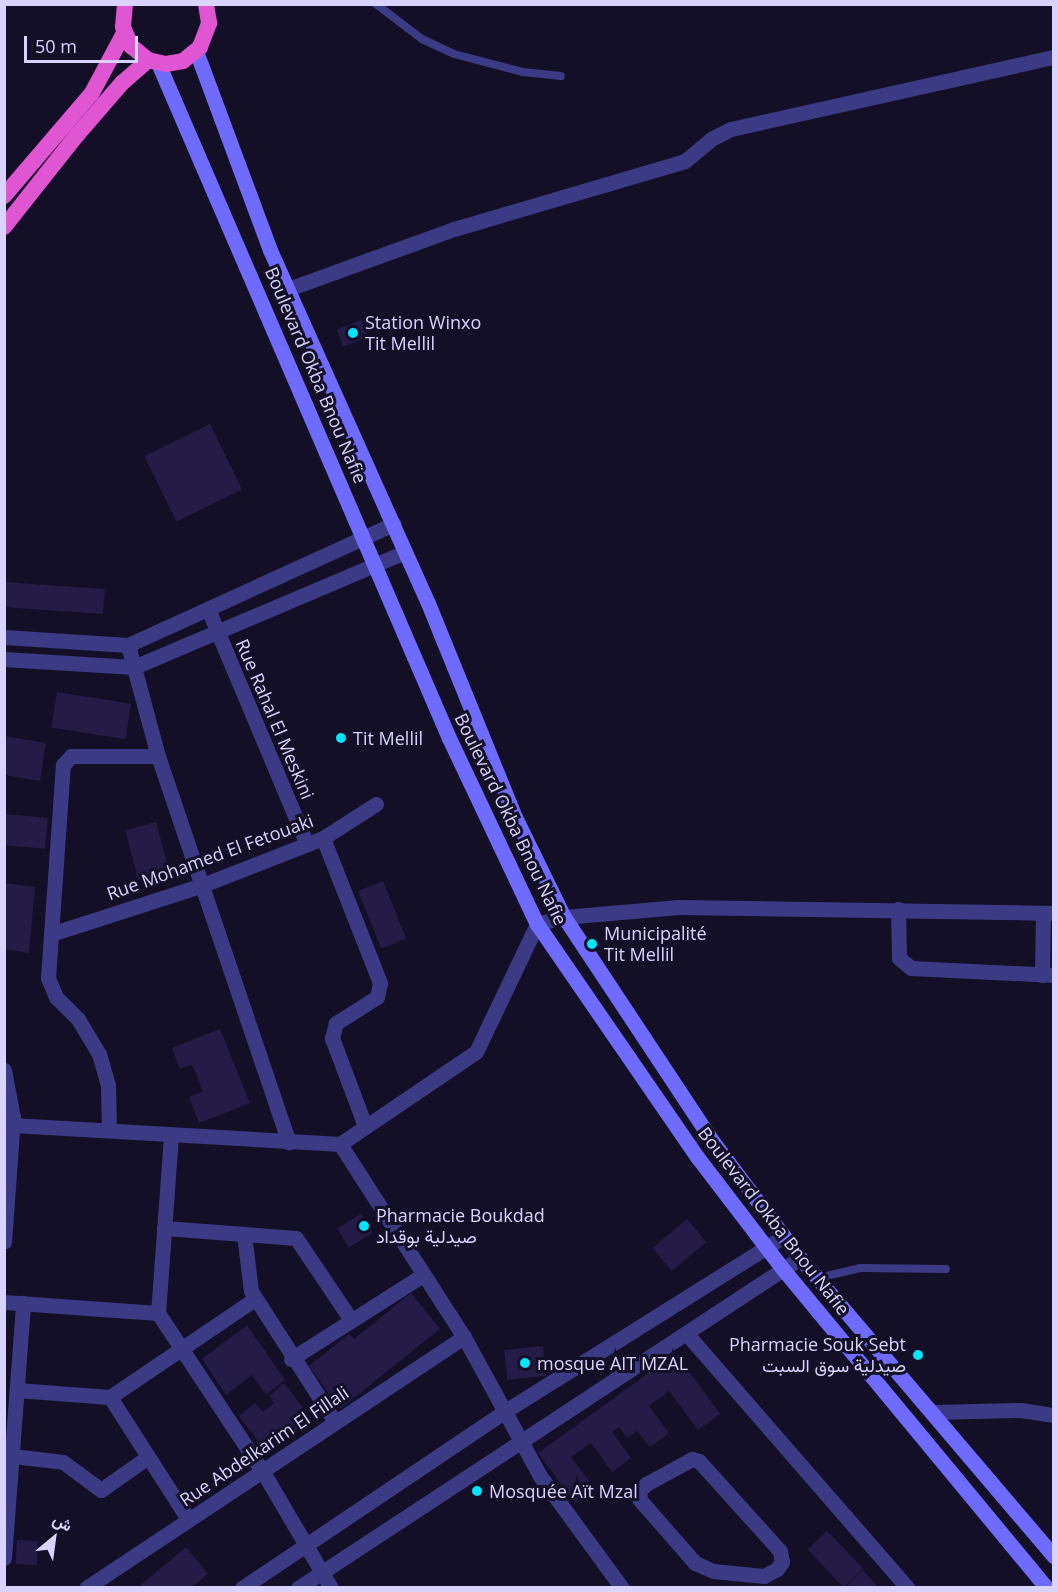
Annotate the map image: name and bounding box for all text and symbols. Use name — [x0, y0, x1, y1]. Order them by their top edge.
scale bar — [27, 24, 141, 62]
text: 50 m — [35, 34, 77, 58]
street label: Boulevard Okba Bnou Nafie — [261, 264, 371, 486]
place label: Station Winxo Tit Mellil — [365, 312, 481, 354]
marker: Station Winxo Tit Mellil — [346, 326, 360, 340]
street label: Rue Rahal El Meskini — [231, 636, 319, 802]
street label: Boulevard Okba Bnou Nafie — [450, 710, 572, 928]
place label: Tit Mellil — [353, 727, 423, 749]
marker: Tit Mellil — [334, 731, 348, 745]
street label: Rue Mohamed El Fetouaki — [104, 810, 316, 904]
place label: Municipalité Tit Mellil — [604, 923, 707, 966]
marker: Municipalité Tit Mellil — [585, 937, 599, 951]
street label: Boulevard Okba Bnou Nafie — [694, 1123, 854, 1319]
place label: Pharmacie Boukdad صيدلية بوقداد — [376, 1205, 545, 1248]
marker: Pharmacie Boukdad صيدلية بوقداد — [357, 1219, 371, 1233]
place label: Pharmacie Souk Sebt صيدلية سوق السبت — [729, 1334, 906, 1376]
marker: Pharmacie Souk Sebt صيدلية سوق السبت — [911, 1348, 925, 1362]
place label: mosque AIT MZAL — [537, 1352, 688, 1374]
marker: mosque AIT MZAL — [518, 1356, 532, 1370]
street label: Rue Abdelkarim El Fillali — [176, 1381, 352, 1511]
place label: Mosquée Aït Mzal — [489, 1480, 638, 1502]
marker: Mosquée Aït Mzal — [470, 1484, 484, 1498]
north arrow — [24, 1508, 84, 1568]
text: ش — [49, 1508, 76, 1537]

